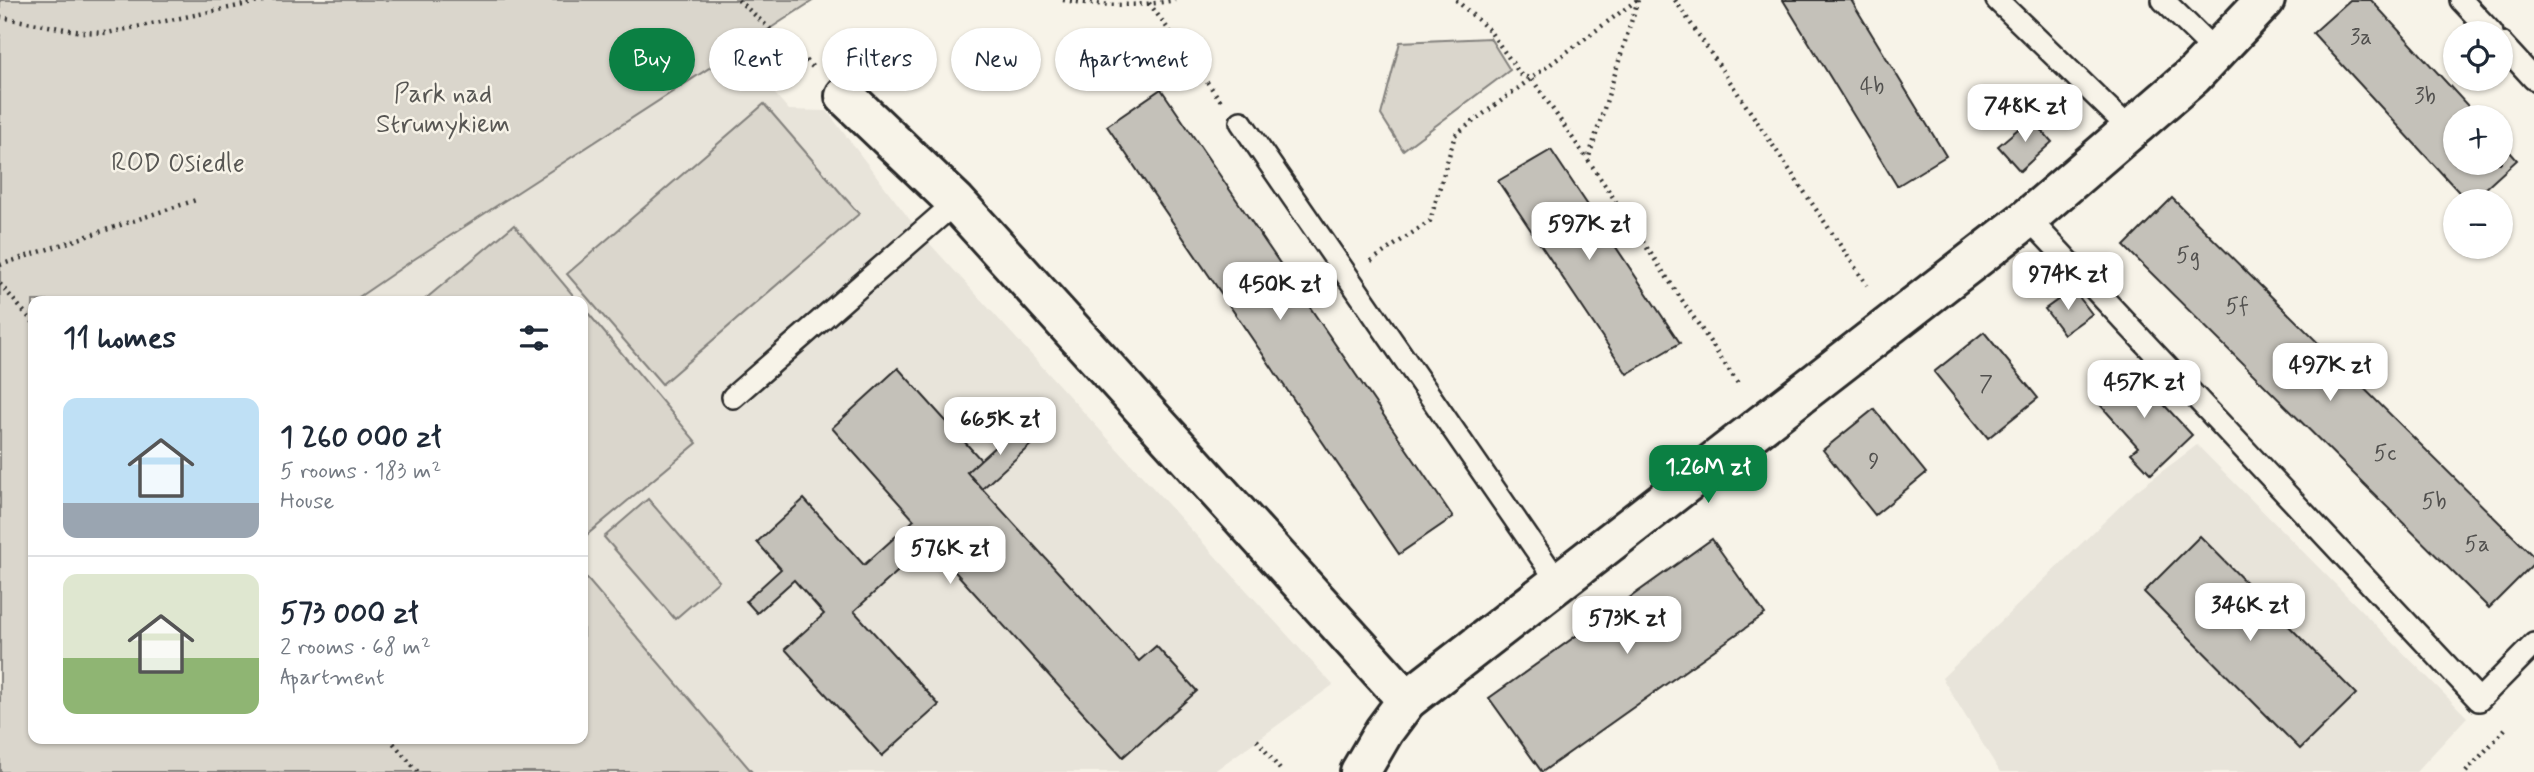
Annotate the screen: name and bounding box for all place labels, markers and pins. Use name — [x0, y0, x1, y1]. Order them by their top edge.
pin: 748K zł — [1960, 85, 2090, 144]
pin: 597K zł — [1524, 202, 1654, 262]
pin: 974K zł — [2003, 252, 2133, 312]
pin: 450K zł — [1215, 262, 1345, 322]
pin: 497K zł — [2265, 344, 2395, 403]
pin: 457K zł — [2079, 360, 2209, 420]
pin: 665K zł — [935, 398, 1065, 457]
pin: 1.26M zł — [1636, 446, 1780, 505]
pin: 576K zł — [885, 526, 1015, 586]
pin: 346K zł — [2185, 584, 2315, 643]
pin: 573K zł — [1562, 596, 1692, 656]

